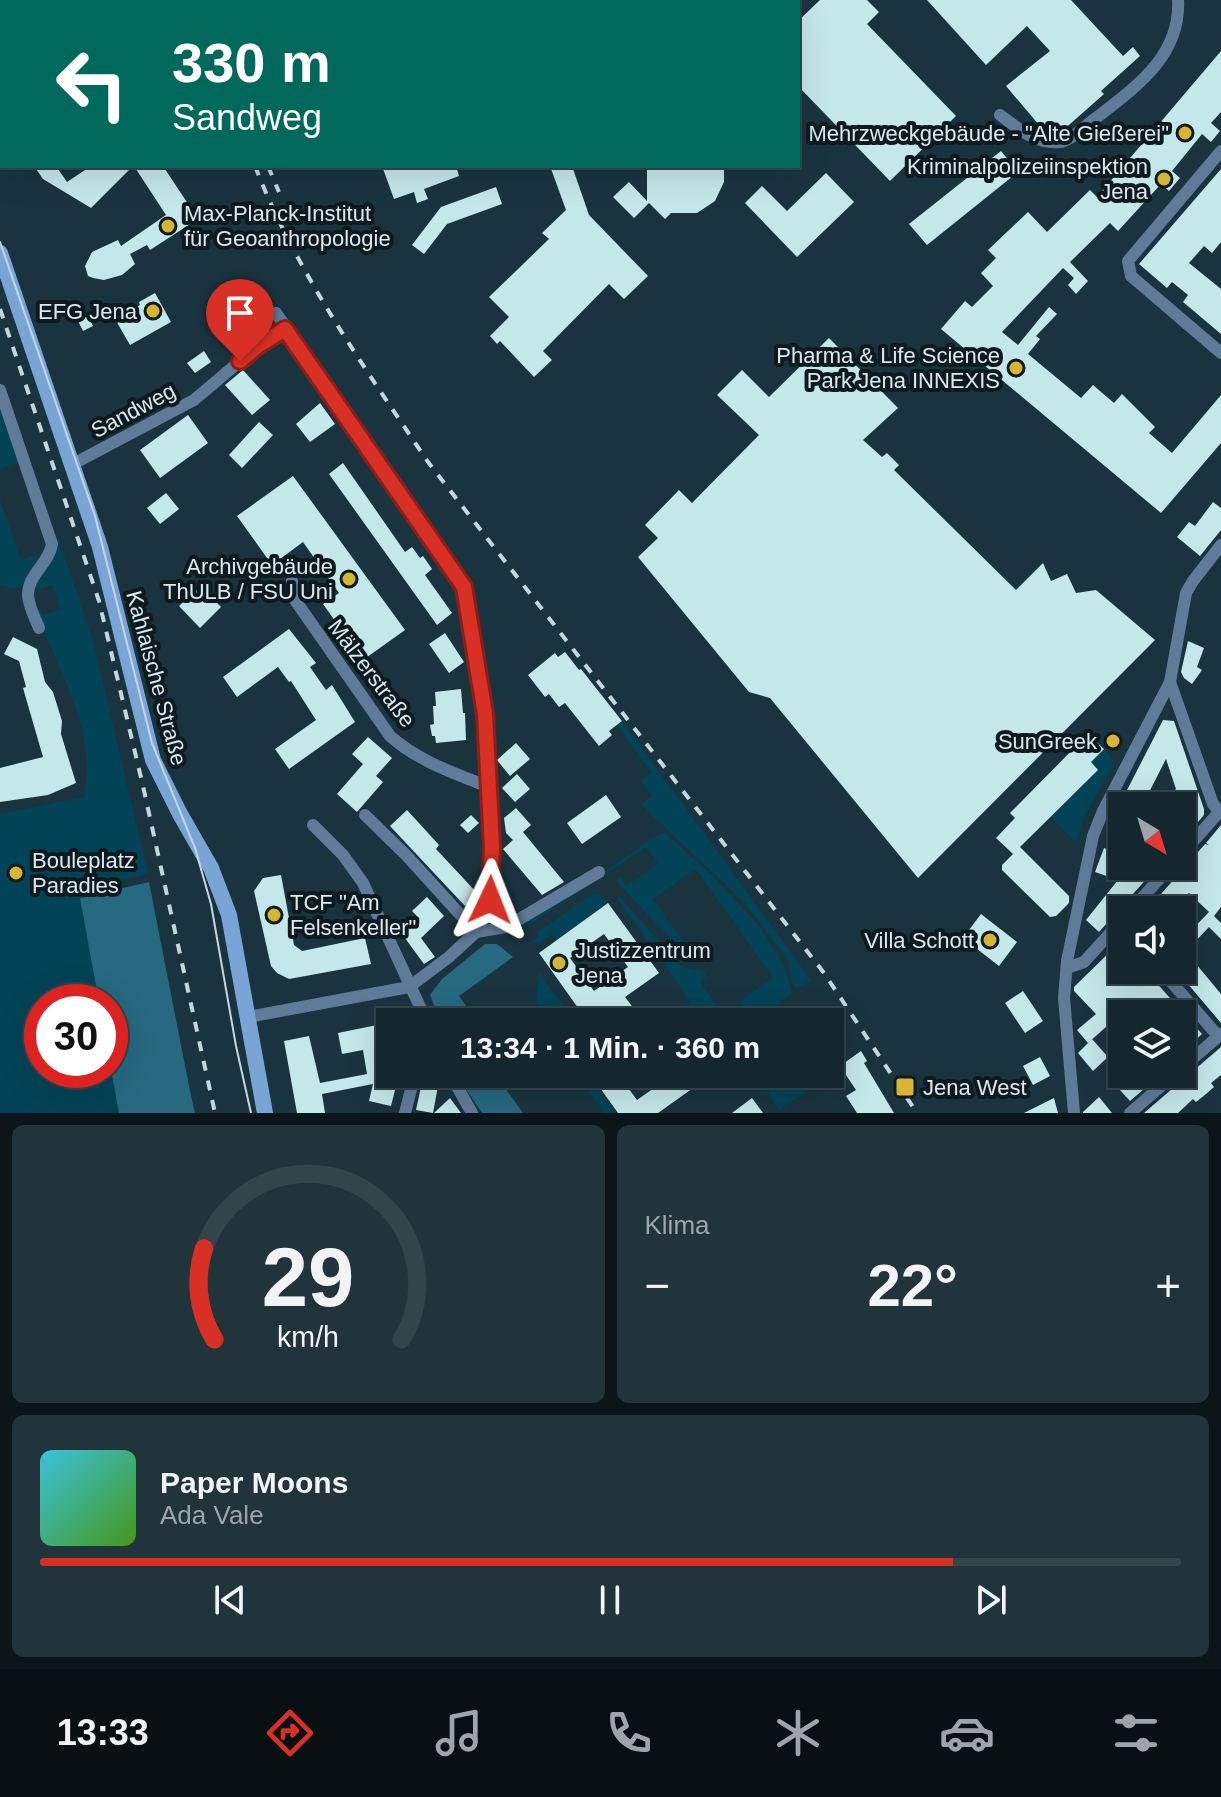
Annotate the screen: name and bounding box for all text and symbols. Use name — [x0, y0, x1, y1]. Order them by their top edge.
text: 330 m — [172, 31, 331, 94]
icon: left — [40, 32, 144, 136]
text: Sandweg — [172, 97, 322, 138]
place label: Mehrzweckgebäude - "Alte Gießerei" — [809, 121, 1169, 146]
marker: Mehrzweckgebäude - "Alte Gießerei" — [1176, 124, 1194, 142]
place label: Kriminalpolizeiinspektion Jena — [907, 154, 1149, 204]
marker: Kriminalpolizeiinspektion Jena — [1155, 170, 1173, 188]
place label: Max-Planck-Institut für Geoanthropologie — [184, 201, 391, 251]
marker: Max-Planck-Institut für Geoanthropologie — [159, 217, 177, 235]
pin — [206, 279, 274, 361]
icon: arrive — [218, 291, 262, 335]
place label: EFG Jena — [38, 299, 138, 324]
marker: EFG Jena — [144, 302, 162, 320]
place label: Pharma & Life Science Park Jena INNEXIS — [776, 343, 1000, 393]
marker: Pharma & Life Science Park Jena INNEXIS — [1007, 359, 1025, 377]
street label: Sandweg — [87, 378, 180, 443]
place label: Archivgebäude ThULB / FSU Uni — [163, 554, 333, 604]
marker: Archivgebäude ThULB / FSU Uni — [340, 570, 358, 588]
street label: Kahlaische Straße — [121, 588, 192, 768]
street label: Mälzerstraße — [323, 615, 420, 732]
place label: SunGreek — [998, 729, 1098, 754]
marker: SunGreek — [1104, 732, 1122, 750]
north arrow — [1108, 792, 1196, 880]
map controls — [1108, 792, 1196, 1088]
place label: Bouleplatz Paradies — [32, 848, 135, 898]
position arrow — [448, 858, 532, 942]
marker: Bouleplatz Paradies — [7, 864, 25, 882]
place label: TCF "Am Felsenkeller" — [290, 890, 416, 940]
button: sound — [1108, 896, 1196, 984]
marker: TCF "Am Felsenkeller" — [265, 906, 283, 924]
place label: Villa Schott — [864, 928, 974, 953]
marker: Villa Schott — [981, 931, 999, 949]
place label: Justizzentrum Jena — [575, 938, 711, 988]
marker: Justizzentrum Jena — [550, 954, 568, 972]
speed limit sign: 30 — [24, 984, 128, 1088]
button: layers — [1108, 1000, 1196, 1088]
text: 13:34 · 1 Min. · 360 m — [460, 1031, 760, 1064]
place label: Jena West — [923, 1075, 1027, 1100]
marker: Jena West — [894, 1076, 916, 1098]
text: Klima — [645, 1210, 710, 1240]
text: 29 — [262, 1231, 355, 1324]
text: 22° — [867, 1252, 958, 1319]
text: − — [645, 1261, 670, 1310]
text: + — [1155, 1261, 1181, 1310]
text: km/h — [277, 1321, 339, 1353]
text: Paper Moons — [160, 1466, 348, 1499]
text: Ada Vale — [160, 1500, 264, 1530]
icon: previous — [208, 1578, 252, 1622]
icon: pause — [588, 1578, 632, 1622]
icon: next — [969, 1578, 1013, 1622]
icon: directions — [262, 1705, 318, 1761]
icon: music — [431, 1705, 487, 1761]
icon: phone — [601, 1705, 657, 1761]
icon: climate — [770, 1705, 826, 1761]
icon: car — [939, 1705, 995, 1761]
icon: filters — [1108, 1705, 1164, 1761]
text: 13:33 — [57, 1712, 149, 1753]

